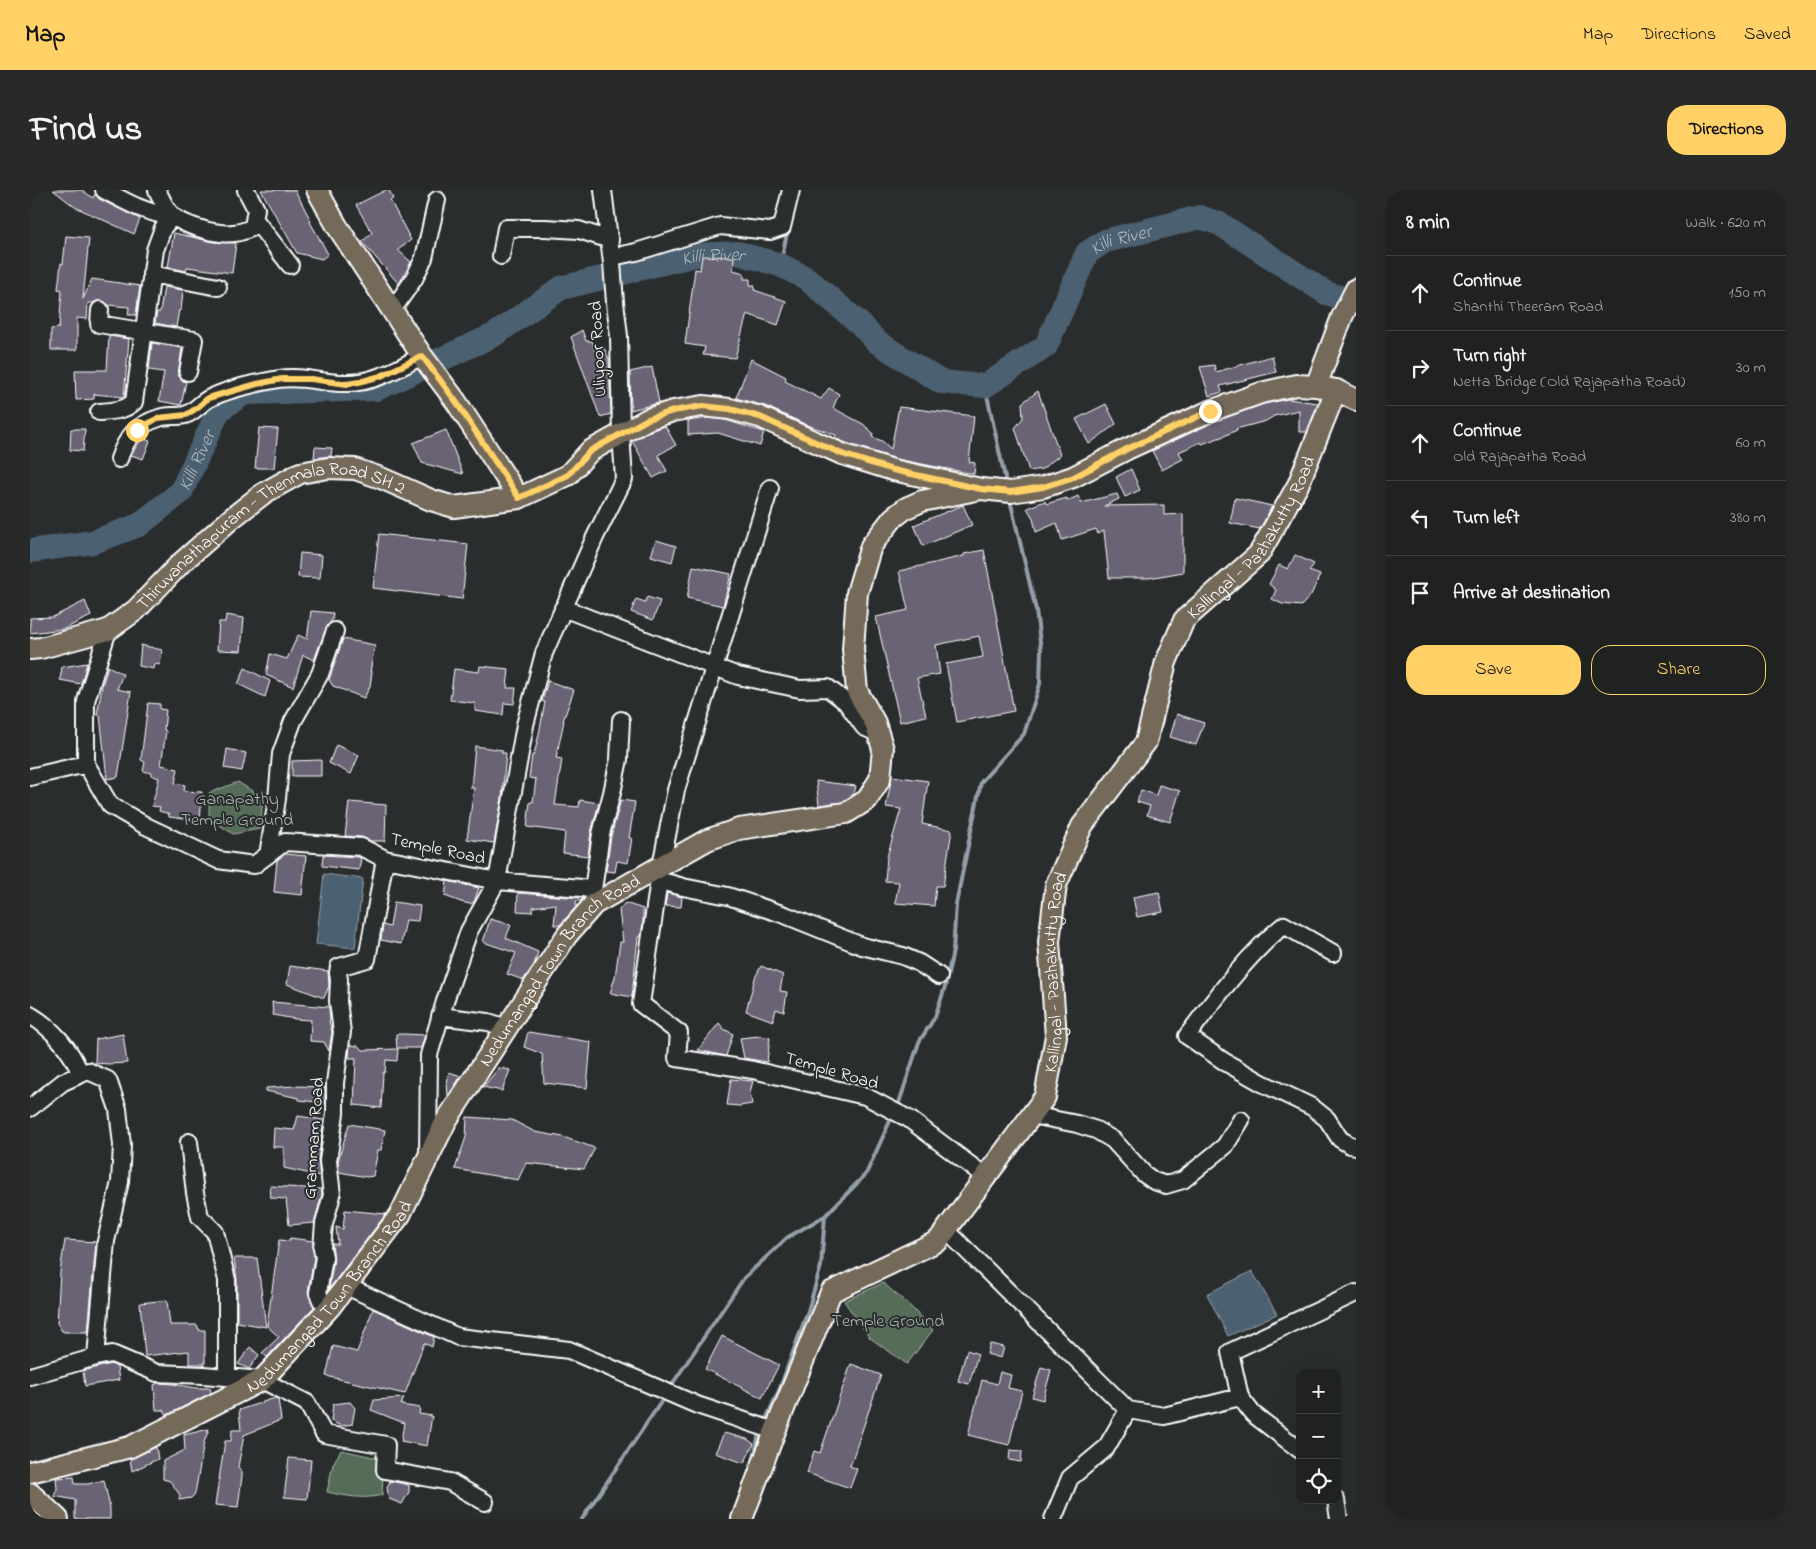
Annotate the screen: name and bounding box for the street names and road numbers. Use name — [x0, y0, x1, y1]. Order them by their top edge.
street label: Uliyoor Road — [583, 300, 614, 398]
street label: Kallingal - Pazhakutty Road — [1182, 453, 1323, 626]
street label: Thiruvanathapuram - Thenmala Road SH 2 — [131, 457, 409, 617]
street label: Temple Road — [388, 827, 487, 873]
street label: Kallingal - Pazhakutty Road — [1037, 868, 1075, 1075]
street label: Nedumangad Town Branch Road — [474, 869, 646, 1072]
street label: Temple Road — [782, 1046, 881, 1098]
street label: Grammam Road — [298, 1076, 332, 1200]
street label: Nedumangad Town Branch Road — [242, 1197, 420, 1401]

